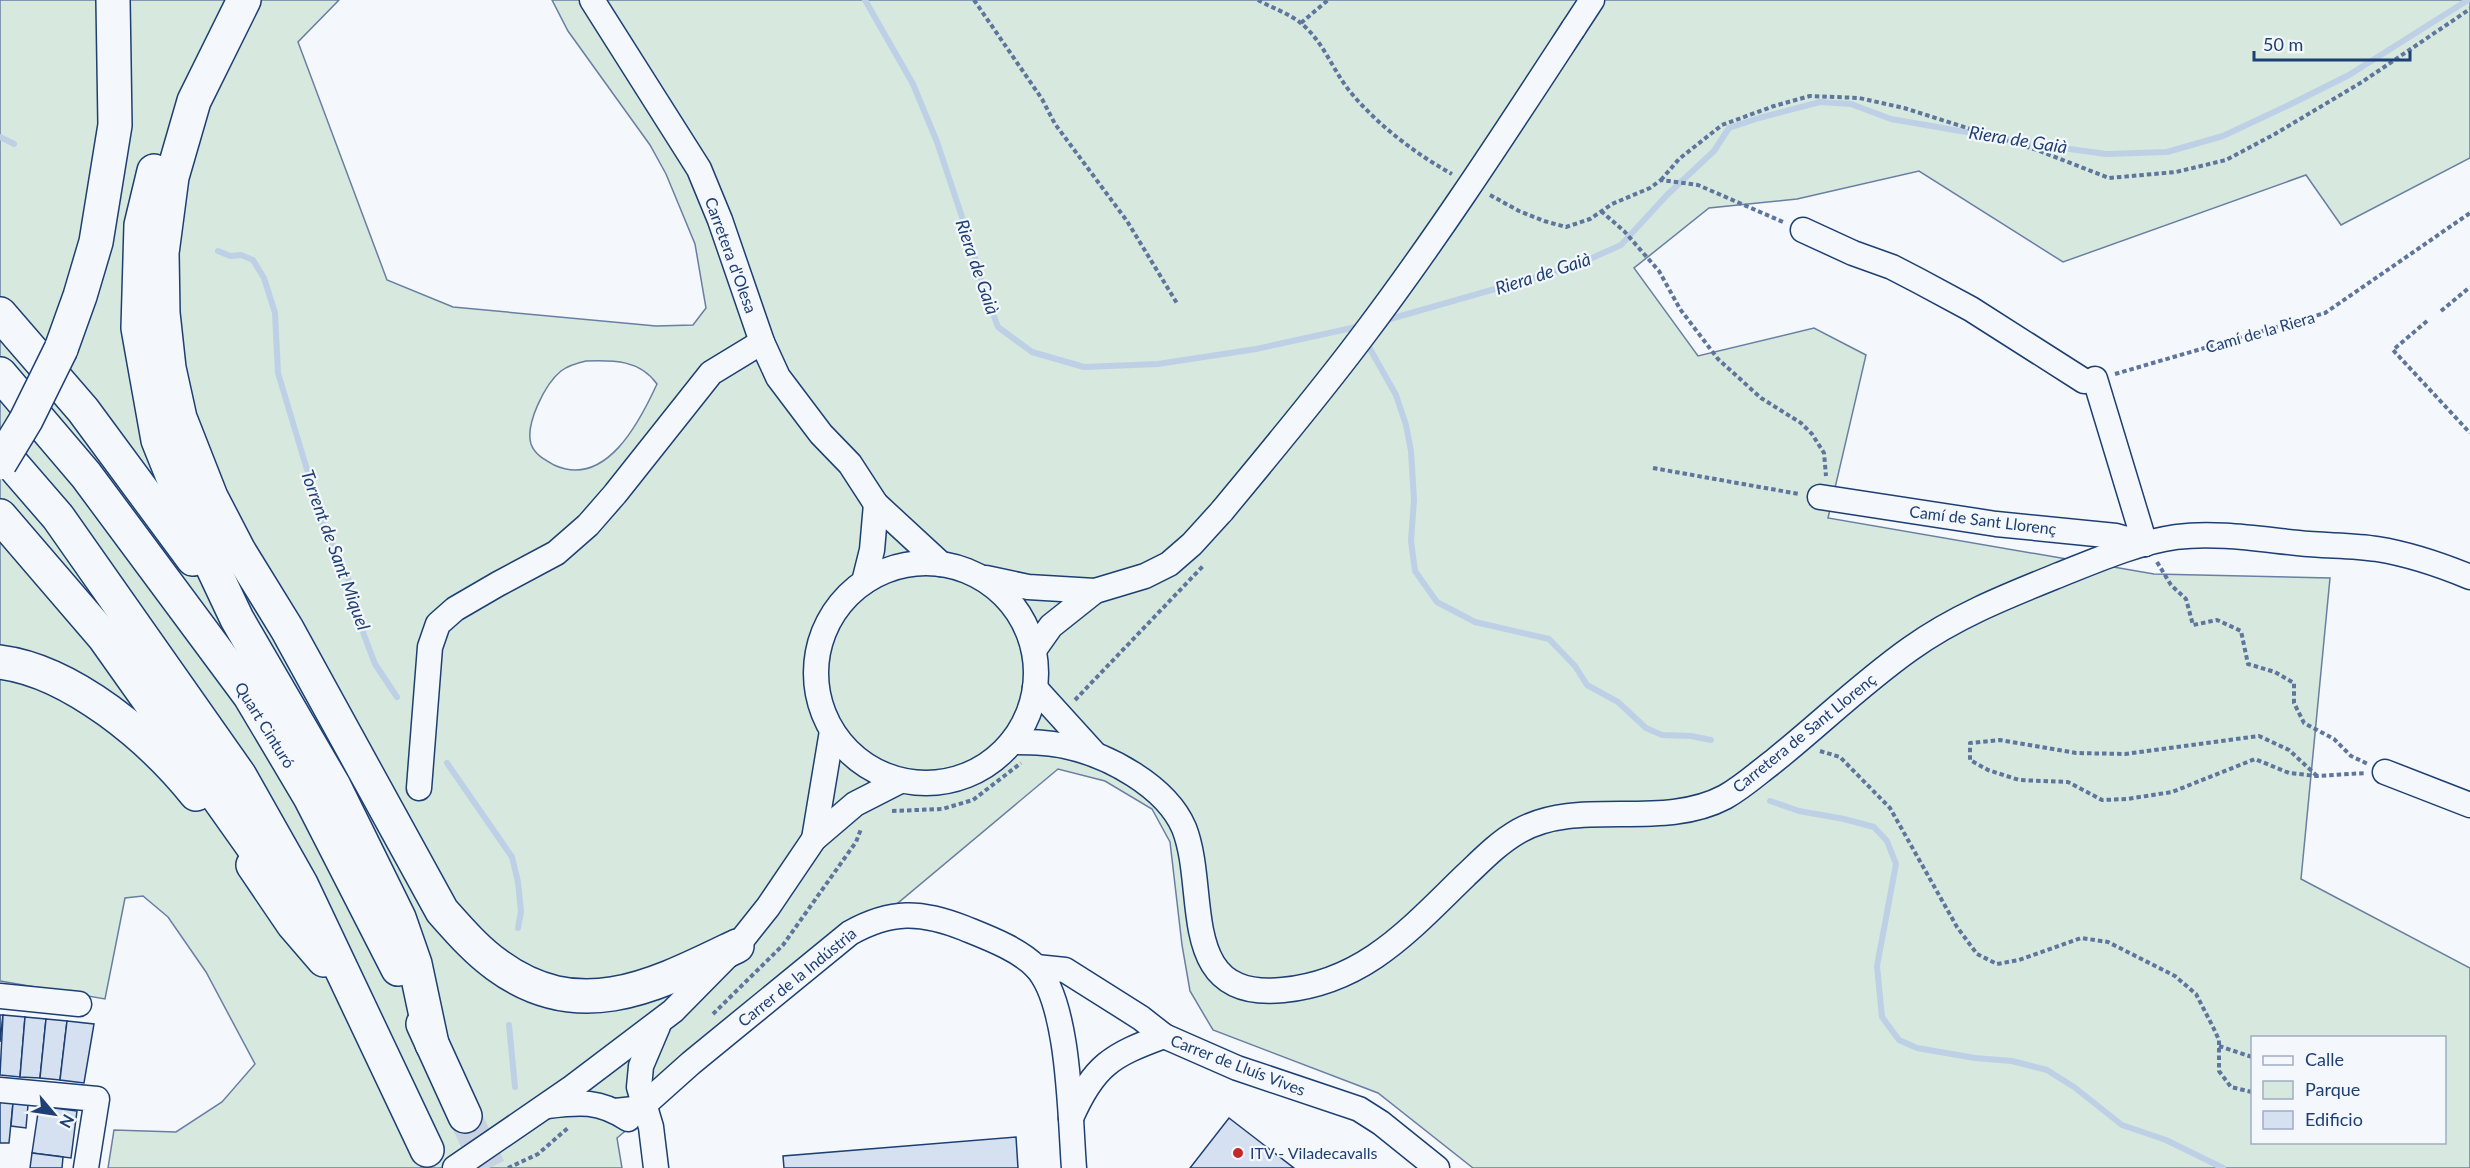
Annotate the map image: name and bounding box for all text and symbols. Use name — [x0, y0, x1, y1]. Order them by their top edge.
scale bar — [2254, 24, 2410, 62]
text: 50 m — [2263, 33, 2303, 55]
water label: Riera de Gaià — [1967, 120, 2069, 158]
street label: Carretera d'Olesa — [702, 194, 761, 316]
water label: Riera de Gaià — [951, 216, 1004, 317]
water label: Riera de Gaià — [1492, 247, 1593, 299]
street label: Camí de la Riera — [2203, 307, 2317, 356]
water label: Torrent de Sant Miquel — [297, 466, 375, 633]
street label: Camí de Sant Llorenç — [1908, 501, 2058, 538]
street label: Carretera de Sant Llorenç — [1728, 669, 1879, 796]
street label: Quart Cinturó — [231, 678, 299, 771]
street label: Carrer de la Indústria — [734, 923, 860, 1030]
street label: Carrer de Lluís Vives — [1168, 1030, 1308, 1099]
legend — [2251, 1036, 2446, 1144]
text: Calle — [2305, 1048, 2344, 1070]
text: Parque — [2305, 1078, 2360, 1100]
north arrow — [24, 1084, 84, 1144]
text: Edificio — [2305, 1108, 2363, 1130]
text: N — [56, 1112, 79, 1132]
place label: ITV - Viladecavalls — [1250, 1143, 1378, 1162]
marker: ITV - Viladecavalls — [1231, 1146, 1245, 1160]

